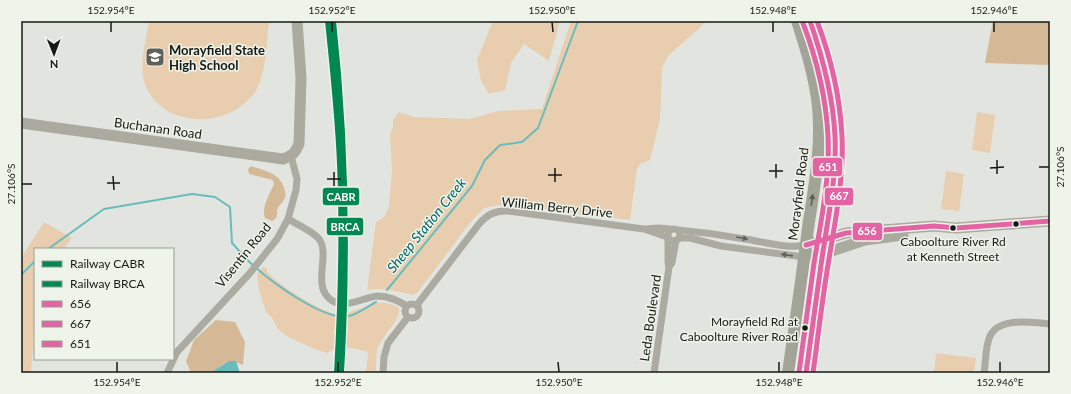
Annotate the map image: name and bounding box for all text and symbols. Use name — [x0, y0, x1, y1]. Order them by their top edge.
text: 152.954°E — [87, 4, 135, 16]
text: 152.952°E — [308, 4, 356, 16]
text: 152.950°E — [528, 4, 576, 16]
text: 152.948°E — [749, 4, 797, 16]
text: 152.946°E — [970, 4, 1018, 16]
north arrow — [34, 34, 74, 74]
place label: Morayfield State High School — [169, 42, 265, 73]
school or university icon: Morayfield State High School — [144, 46, 166, 68]
text: N — [50, 58, 59, 71]
street label: Buchanan Road — [113, 114, 203, 142]
street label: Morayfield Road — [784, 147, 812, 241]
text: 27.106°S — [1054, 147, 1066, 187]
line badge: 651 — [812, 157, 843, 177]
text: 651 — [818, 160, 838, 173]
text: 27.106°S — [5, 164, 17, 204]
water label: Sheep Station Creek — [383, 174, 469, 276]
line badge: CABR — [322, 187, 360, 206]
line badge: 667 — [824, 187, 854, 206]
text: 667 — [829, 189, 849, 202]
text: CABR — [326, 190, 357, 203]
street label: William Berry Drive — [501, 193, 613, 221]
one-way arrow — [809, 194, 815, 206]
line badge: BRCA — [326, 217, 364, 236]
street label: Visentin Road — [212, 219, 274, 291]
unlabelled marker — [1011, 219, 1021, 229]
text: BRCA — [330, 220, 360, 233]
line badge: 656 — [852, 222, 883, 241]
marker: Caboolture River Rd at Kenneth Street — [948, 223, 958, 233]
text: 656 — [857, 224, 877, 237]
place label: Caboolture River Rd at Kenneth Street — [900, 234, 1006, 264]
one-way arrow — [736, 236, 748, 242]
legend — [34, 248, 174, 360]
one-way arrow — [781, 252, 793, 258]
text: Railway CABR — [70, 256, 145, 271]
street label: Leda Boulevard — [636, 273, 664, 363]
text: Railway BRCA — [70, 276, 145, 291]
text: 656 — [70, 296, 91, 311]
place label: Morayfield Rd at Caboolture River Road — [680, 314, 799, 344]
text: 667 — [70, 316, 91, 331]
marker: Morayfield Rd at Caboolture River Road — [800, 323, 810, 333]
text: 651 — [70, 336, 91, 351]
text: 152.954°E — [93, 376, 141, 388]
text: 152.952°E — [314, 376, 362, 388]
text: 152.950°E — [535, 376, 583, 388]
text: 152.948°E — [755, 376, 803, 388]
text: 152.946°E — [976, 376, 1024, 388]

